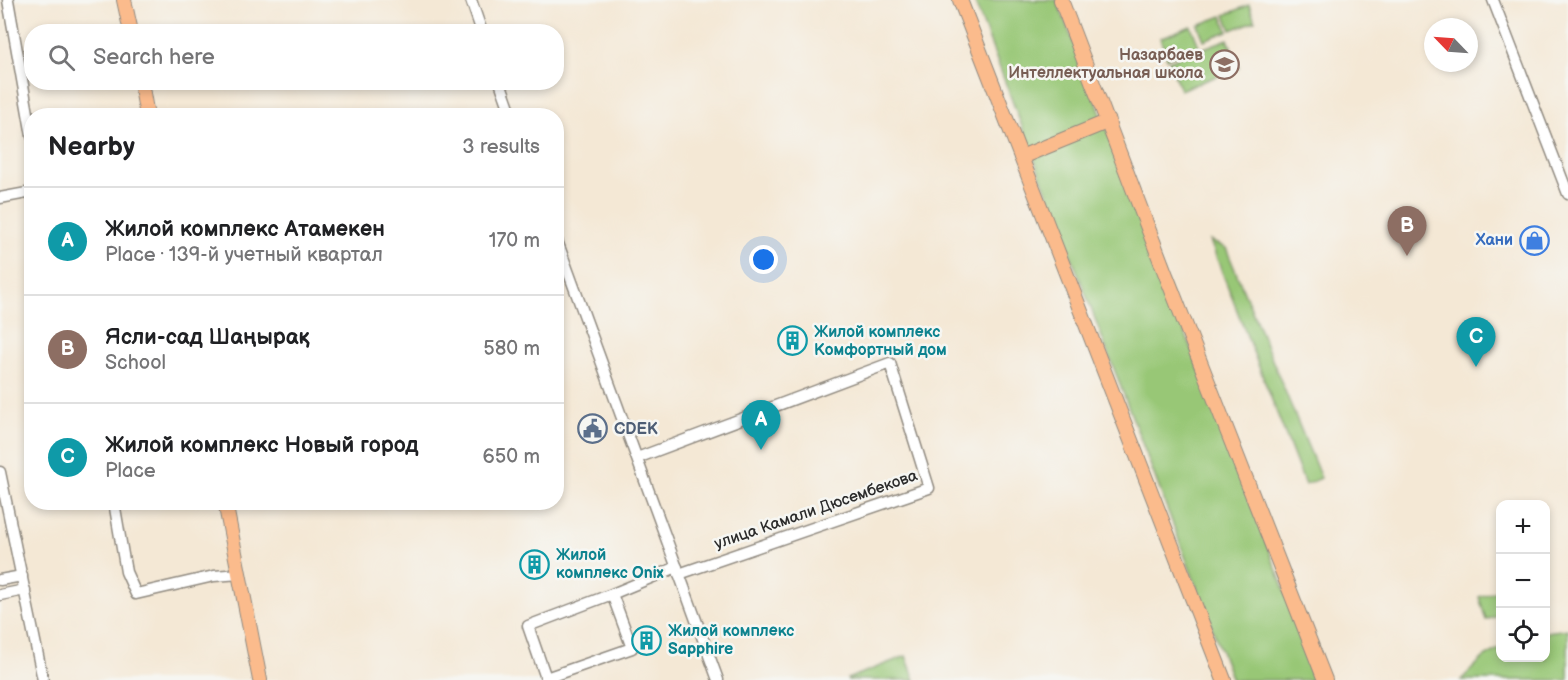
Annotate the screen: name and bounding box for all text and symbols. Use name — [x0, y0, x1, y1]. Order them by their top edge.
north arrow — [1424, 18, 1478, 72]
search box — [24, 24, 564, 90]
icon: search — [45, 41, 78, 74]
text: Search here — [93, 44, 215, 71]
place label: Назарбаев Интеллектуальная школа — [1008, 46, 1204, 83]
school or university icon: Назарбаев Интеллектуальная школа — [1208, 48, 1240, 80]
text: Nearby — [48, 132, 135, 163]
text: 3 results — [462, 135, 540, 159]
pin: B — [1388, 206, 1426, 256]
text: Жилой комплекс Атамекен — [105, 216, 385, 243]
shop icon: Хани — [1518, 224, 1550, 256]
text: A — [61, 229, 74, 253]
text: 170 m — [489, 229, 540, 253]
place label: Хани — [1475, 231, 1513, 250]
text: Place · 139-й учетный квартал — [105, 243, 383, 267]
your location — [749, 245, 778, 274]
pin: C — [1456, 318, 1496, 367]
place label: Жилой комплекс Комфортный дом — [814, 323, 947, 360]
text: Ясли-сад Шаңырақ — [105, 324, 310, 351]
building icon: Жилой комплекс Комфортный дом — [777, 325, 809, 357]
text: B — [60, 337, 75, 361]
text: 580 m — [483, 337, 540, 361]
text: School — [105, 351, 166, 375]
pin: A — [742, 400, 780, 450]
public building icon: CDEK — [577, 413, 609, 445]
place label: CDEK — [614, 420, 658, 439]
text: Жилой комплекс Новый город — [105, 432, 418, 459]
text: C — [60, 445, 75, 469]
text: 650 m — [483, 445, 540, 469]
text: Place — [105, 459, 156, 483]
street label: улица Камали Дюсембекова — [712, 466, 920, 554]
map controls — [1496, 500, 1550, 662]
button: + — [1496, 500, 1550, 554]
place label: Жилой комплекс Onix — [556, 546, 664, 583]
building icon: Жилой комплекс Onix — [519, 548, 551, 580]
button: − — [1496, 554, 1550, 608]
button: locate — [1496, 608, 1550, 662]
place label: Жилой комплекс Sapphire — [668, 622, 794, 659]
building icon: Жилой комплекс Sapphire — [631, 624, 663, 656]

